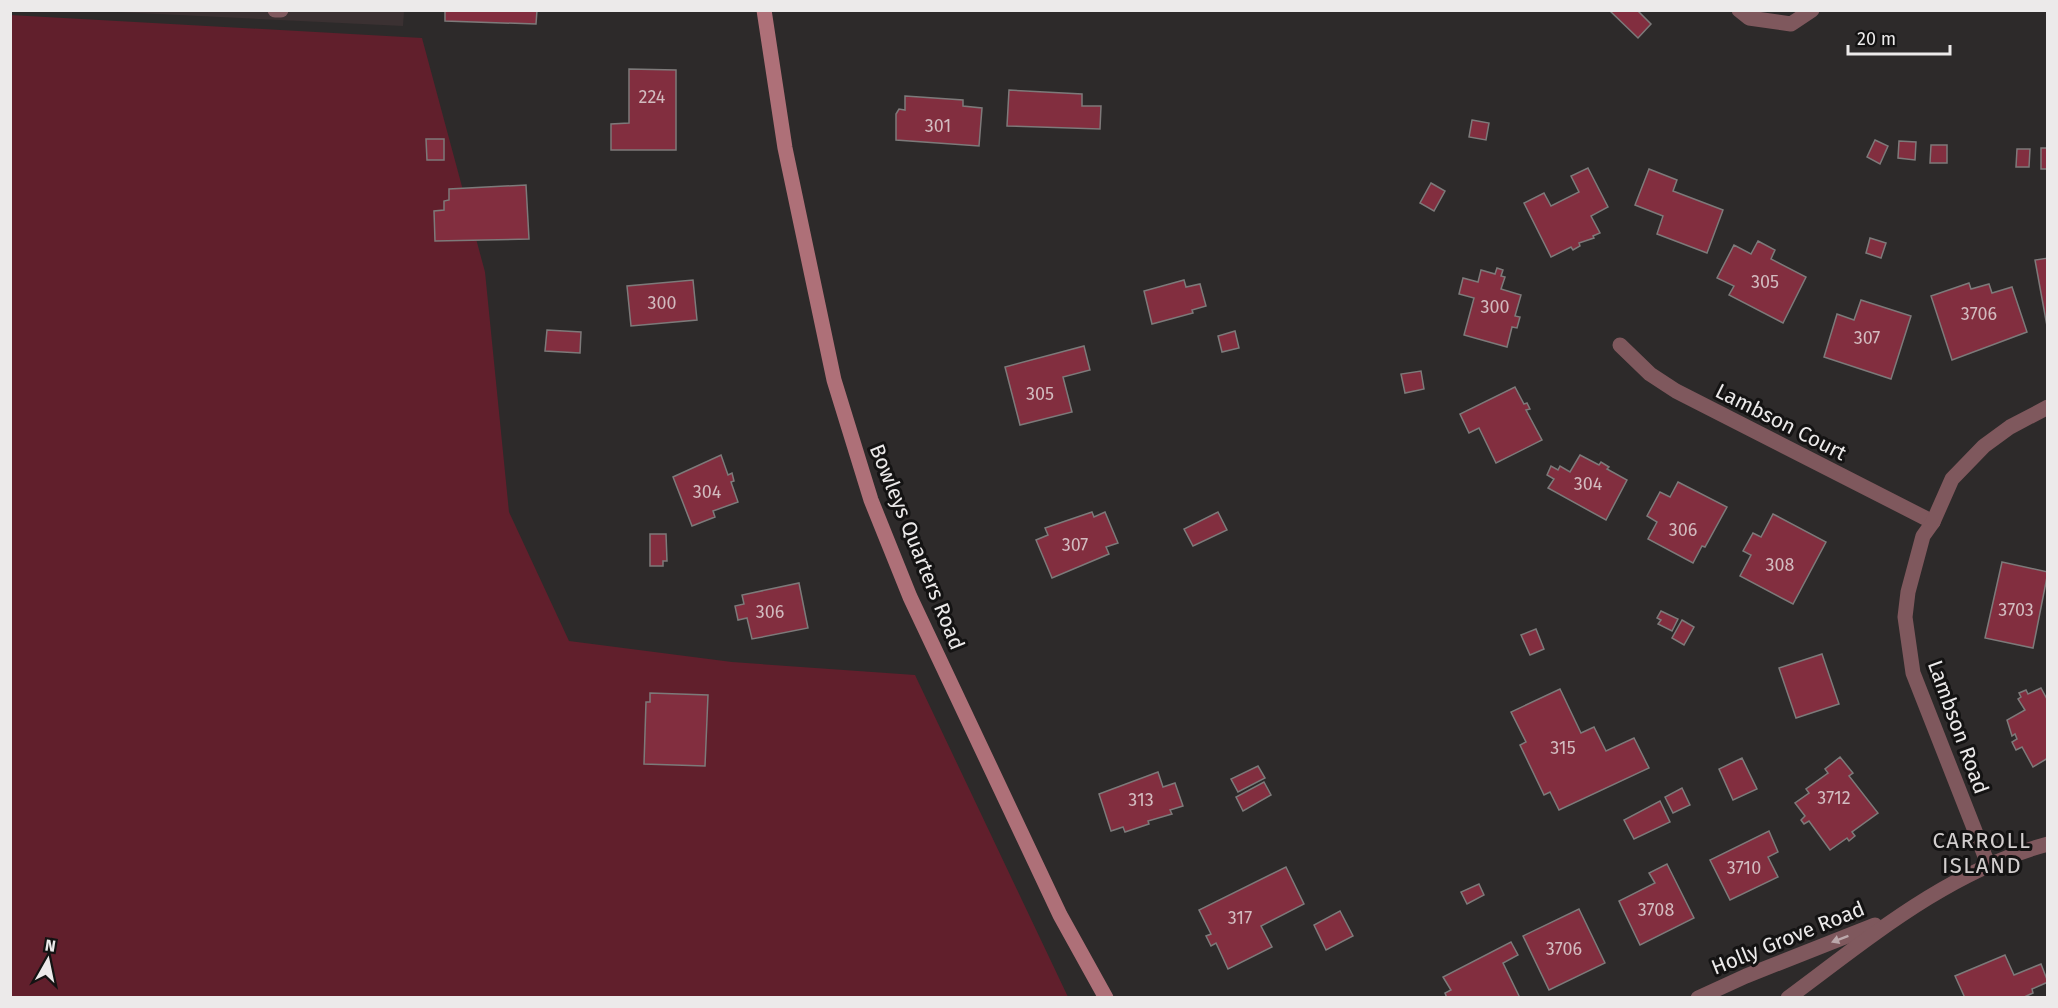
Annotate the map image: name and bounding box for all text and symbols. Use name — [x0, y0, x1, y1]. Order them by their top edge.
scale bar — [1848, 18, 1950, 56]
text: 20 m — [1857, 28, 1896, 50]
house number: 224 — [639, 86, 666, 108]
house number: 301 — [925, 115, 951, 137]
house number: 305 — [1751, 271, 1779, 293]
house number: 300 — [647, 292, 677, 314]
house number: 300 — [1480, 296, 1510, 318]
house number: 3706 — [1961, 303, 1997, 325]
house number: 307 — [1854, 327, 1880, 349]
street label: Lambson Court — [1711, 378, 1851, 466]
house number: 305 — [1026, 383, 1054, 405]
street label: Bowleys Quarters Road — [864, 440, 970, 654]
house number: 304 — [1574, 473, 1603, 495]
house number: 304 — [693, 481, 722, 503]
house number: 306 — [1669, 519, 1697, 541]
house number: 307 — [1062, 534, 1088, 556]
house number: 308 — [1766, 554, 1795, 576]
house number: 3703 — [1998, 599, 2034, 621]
house number: 306 — [756, 601, 784, 623]
street label: Lambson Road — [1922, 657, 1994, 797]
house number: 315 — [1550, 737, 1576, 759]
house number: 3712 — [1817, 787, 1851, 809]
house number: 313 — [1128, 789, 1154, 811]
district label: CARROLL ISLAND — [1933, 827, 2031, 879]
house number: 3710 — [1727, 857, 1761, 879]
street label: Holly Grove Road — [1707, 895, 1869, 981]
house number: 3708 — [1638, 899, 1674, 921]
house number: 317 — [1228, 907, 1252, 929]
north arrow — [18, 930, 78, 990]
text: N — [44, 935, 57, 956]
one-way arrow — [1831, 935, 1849, 944]
house number: 3706 — [1546, 938, 1582, 960]

